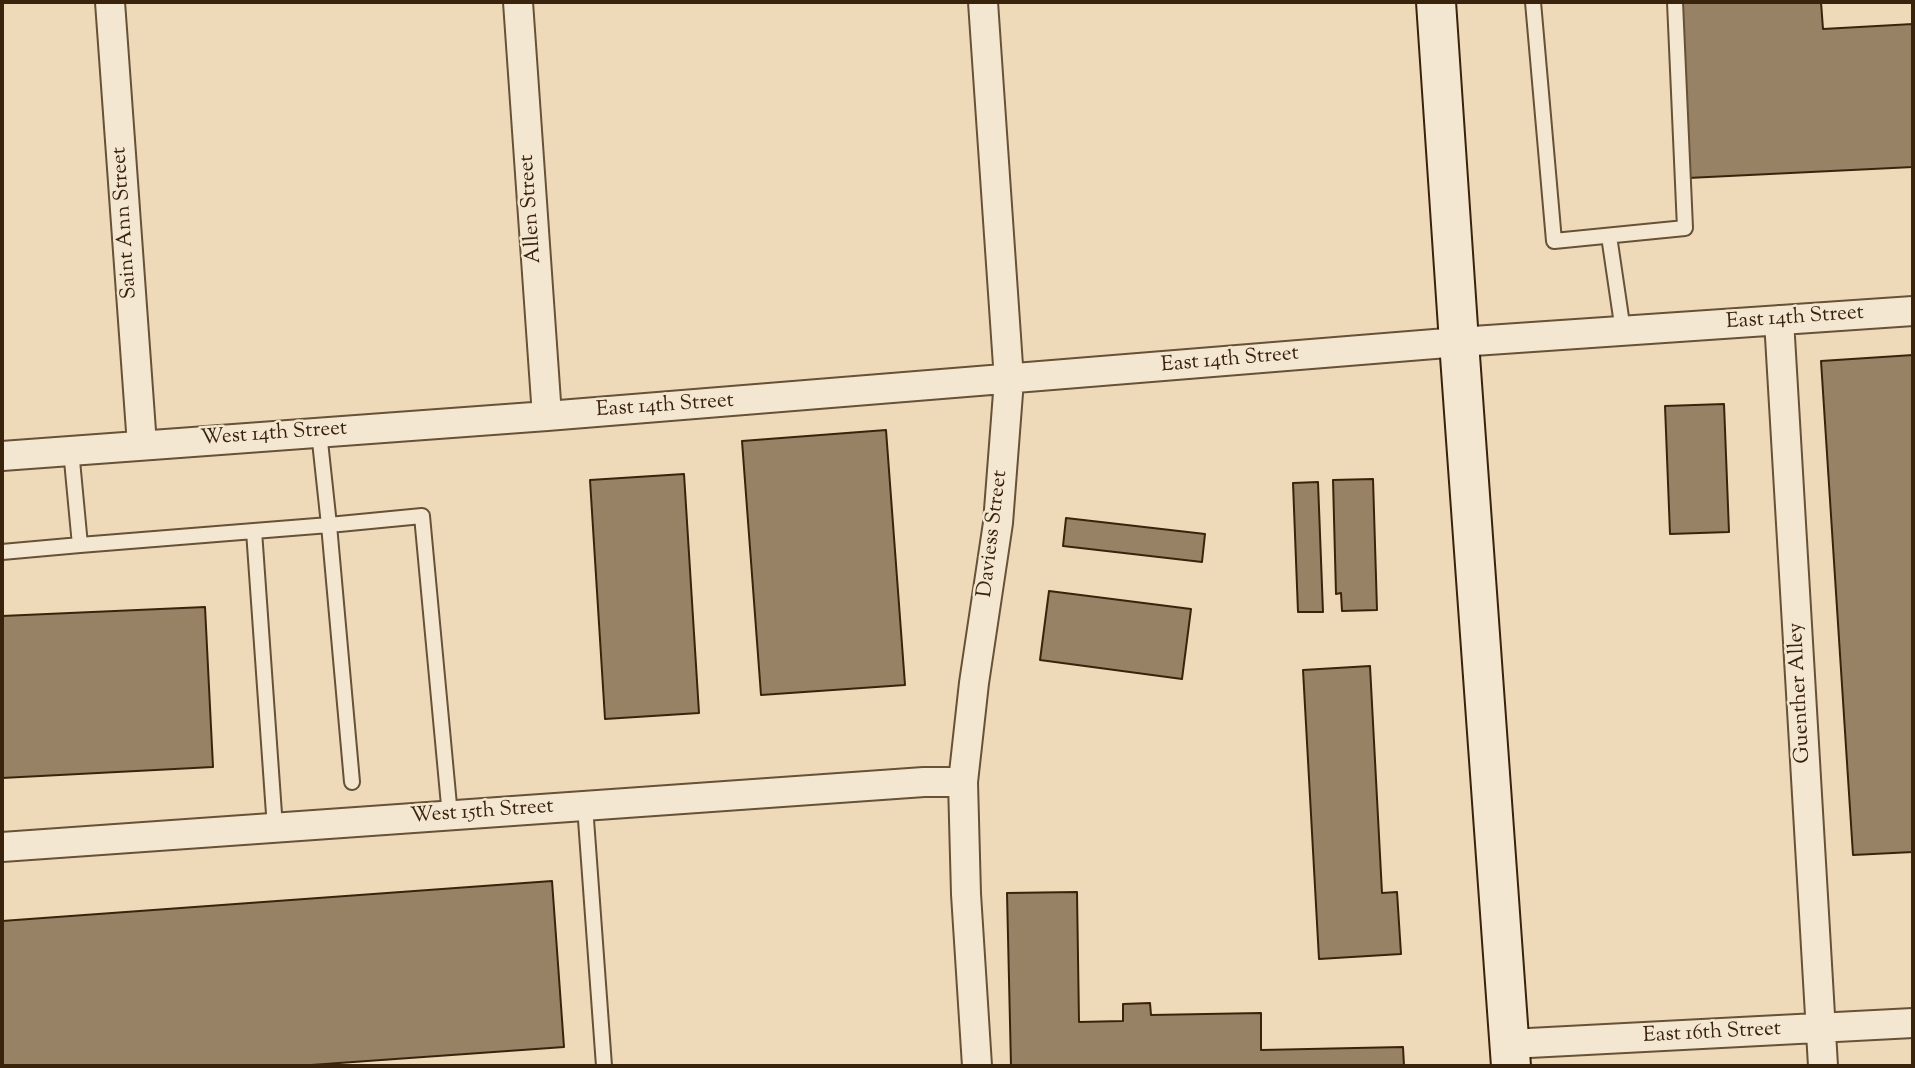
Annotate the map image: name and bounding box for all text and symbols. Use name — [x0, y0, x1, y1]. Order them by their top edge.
street label: Saint Ann Street — [108, 146, 144, 300]
street label: Allen Street — [516, 154, 548, 264]
street label: East 14th Street — [1725, 302, 1865, 336]
street label: East 14th Street — [1160, 342, 1300, 380]
street label: East 14th Street — [595, 390, 735, 424]
street label: West 14th Street — [200, 417, 348, 453]
street label: Daviess Street — [974, 469, 1014, 599]
street label: Guenther Alley — [1785, 622, 1817, 764]
street label: West 15th Street — [410, 795, 554, 831]
street label: East 16th Street — [1642, 1018, 1782, 1050]

